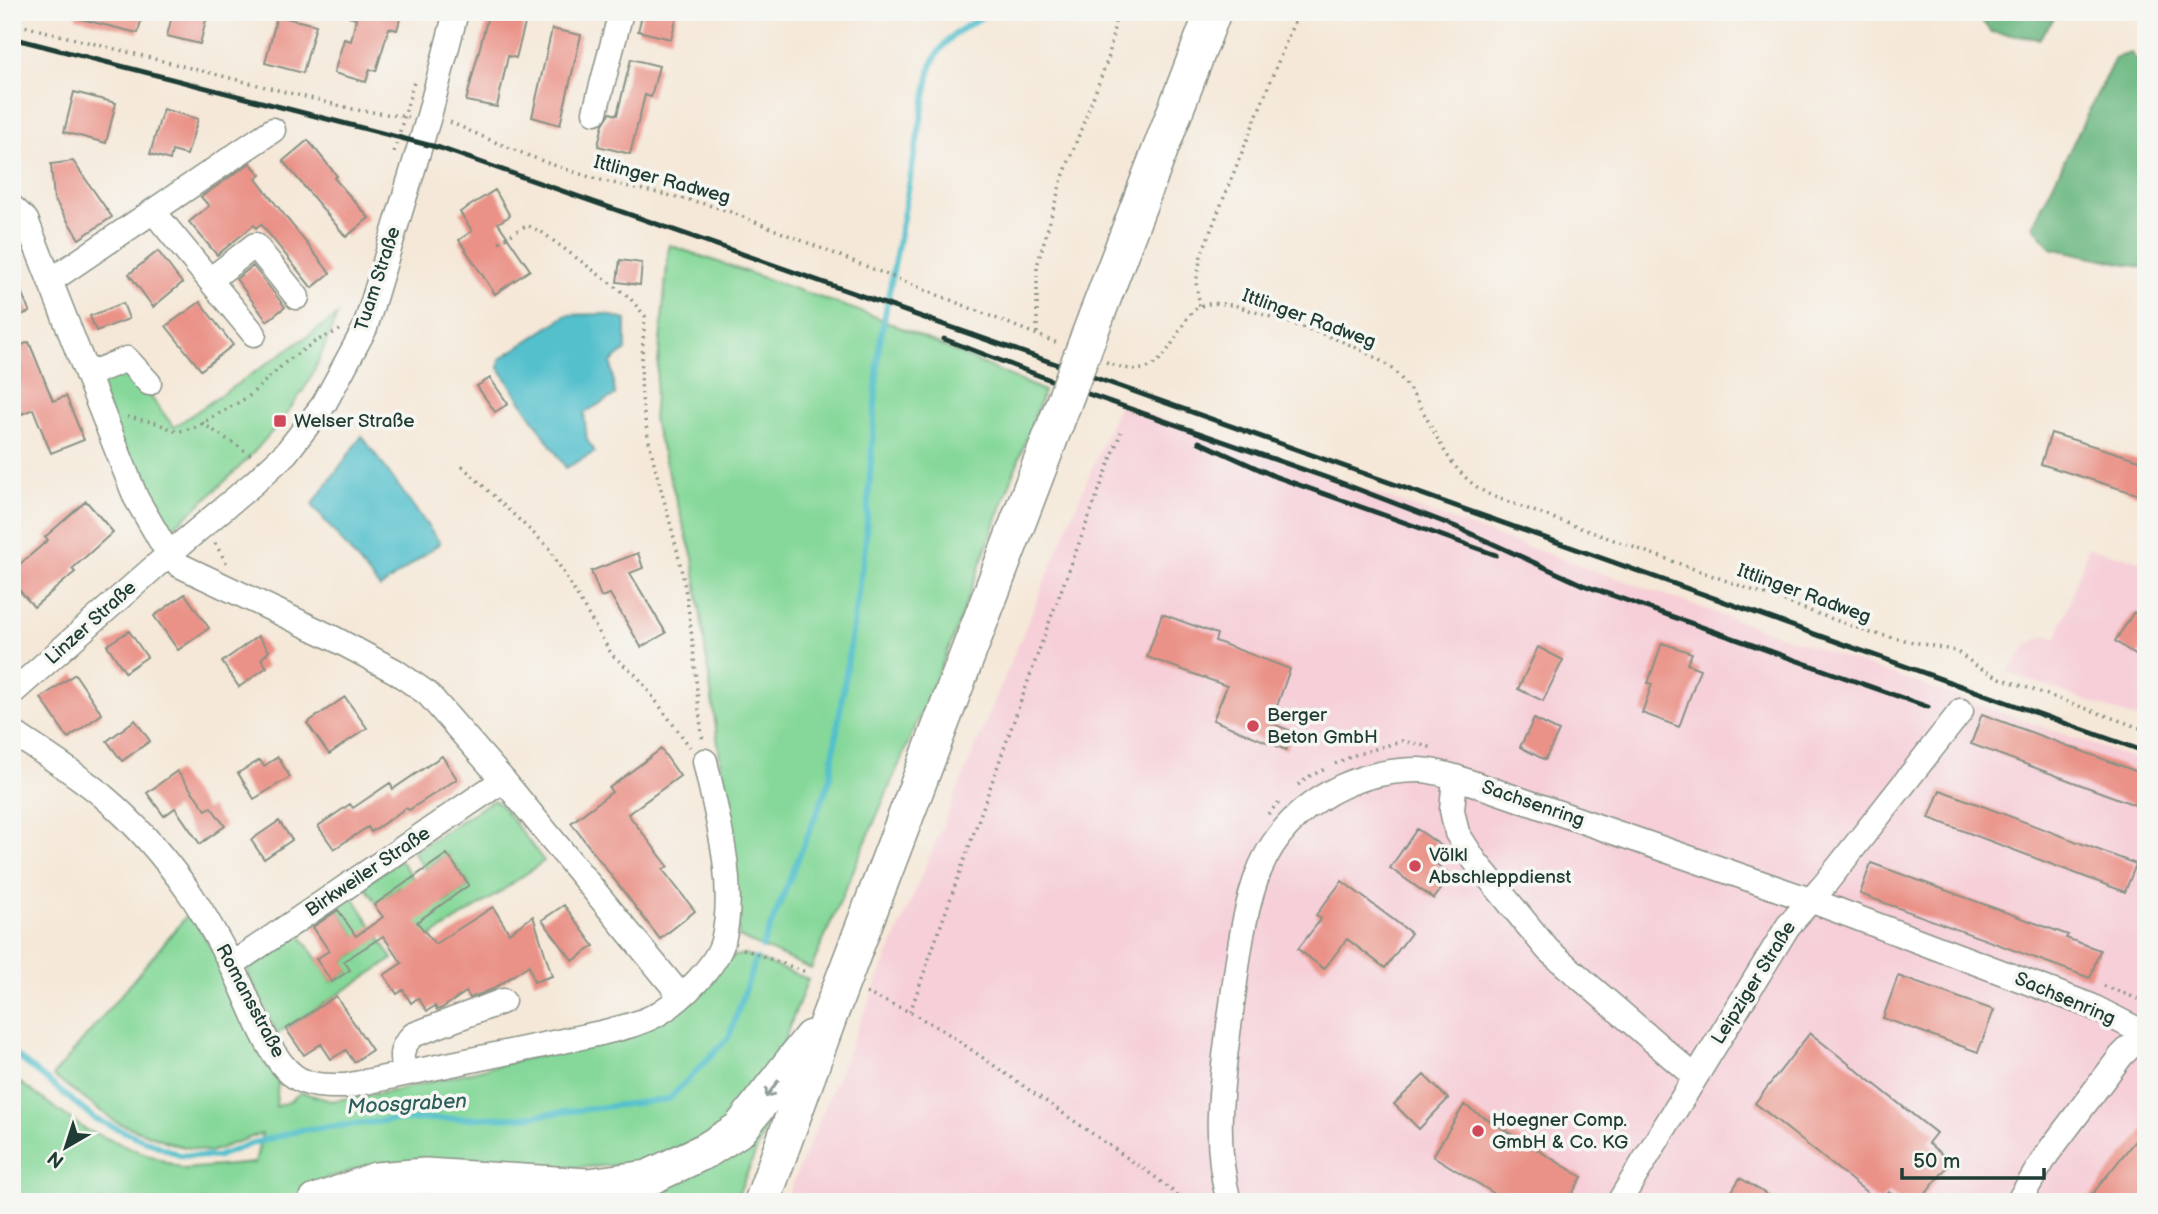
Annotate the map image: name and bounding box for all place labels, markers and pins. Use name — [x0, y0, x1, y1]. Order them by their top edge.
place label: Welser Straße — [294, 410, 414, 433]
marker: Welser Straße — [272, 413, 288, 429]
place label: Berger Beton GmbH — [1267, 704, 1378, 749]
marker: Berger Beton GmbH — [1245, 718, 1261, 734]
place label: Völkl Abschleppdienst — [1429, 844, 1571, 889]
marker: Völkl Abschleppdienst — [1407, 858, 1423, 874]
place label: Hoegner Comp. GmbH & Co. KG — [1492, 1109, 1628, 1154]
marker: Hoegner Comp. GmbH & Co. KG — [1470, 1123, 1486, 1139]

